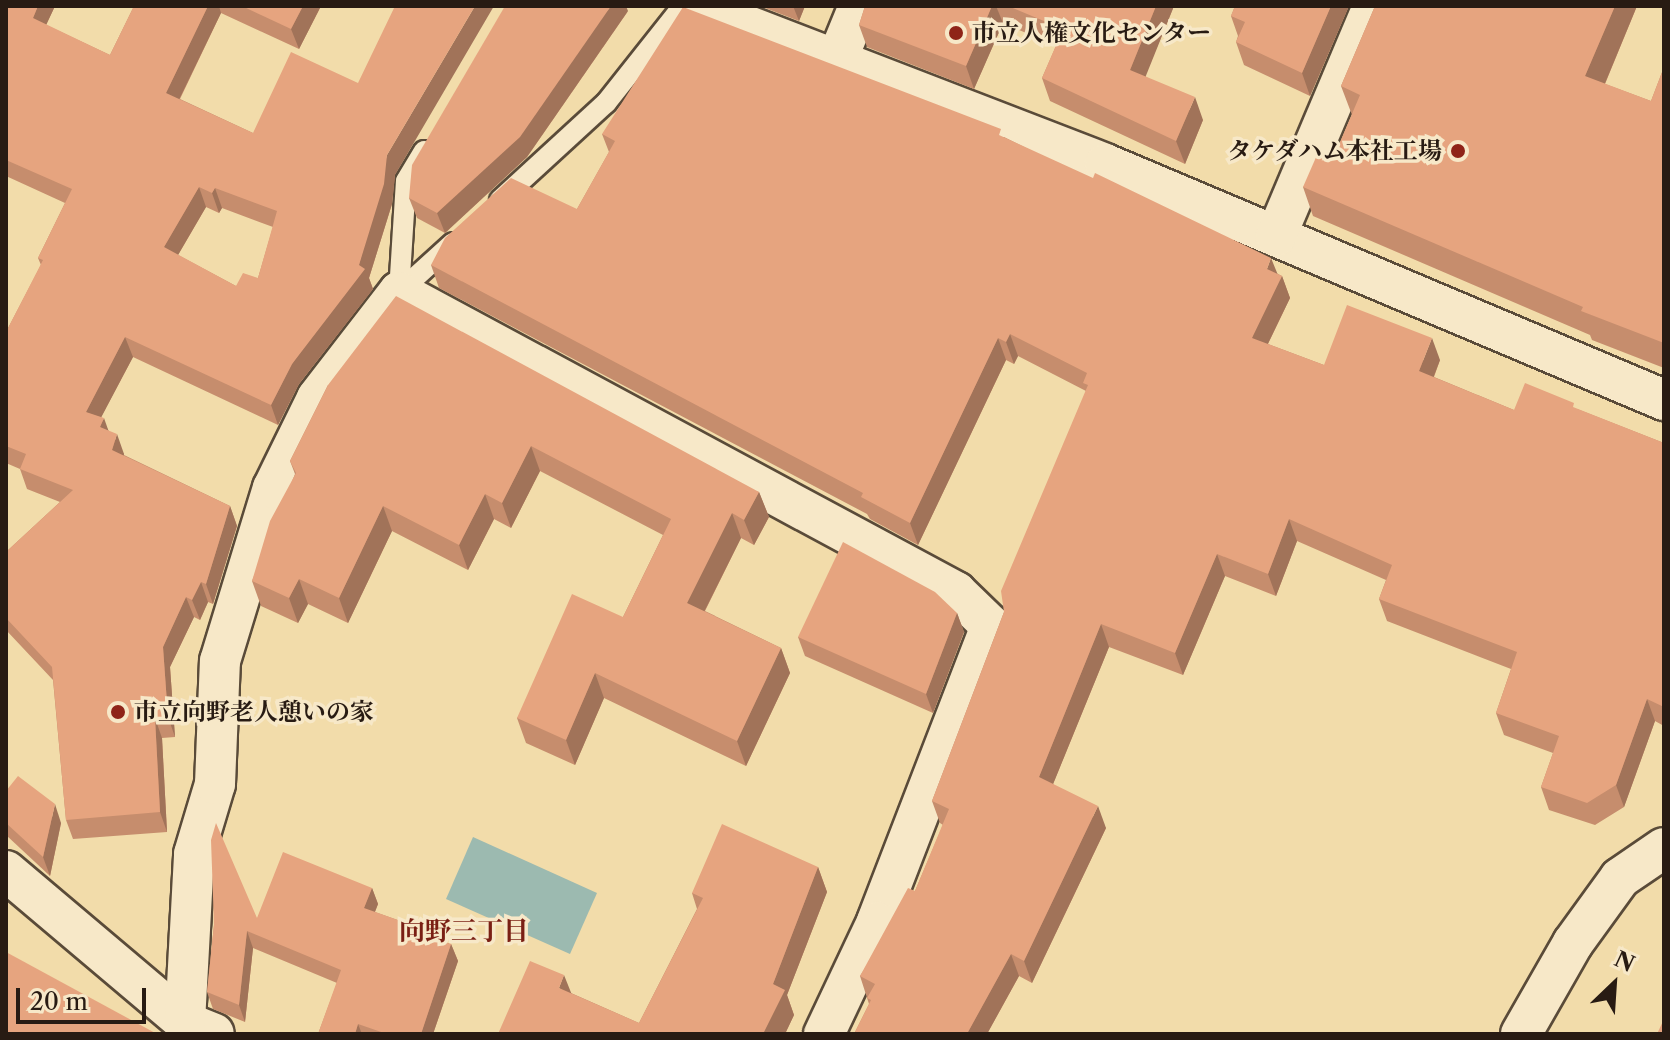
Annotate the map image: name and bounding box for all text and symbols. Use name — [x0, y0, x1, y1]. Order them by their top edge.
place label: 市立人権文化センター — [972, 19, 1212, 47]
marker: 市立人権文化センター — [947, 24, 965, 42]
place label: タケダハム本社工場 — [1226, 137, 1442, 165]
marker: タケダハム本社工場 — [1449, 142, 1467, 160]
place label: 市立向野老人憩いの家 — [134, 698, 374, 726]
marker: 市立向野老人憩いの家 — [109, 703, 127, 721]
district label: 向野三丁目 — [399, 916, 529, 948]
north arrow — [1574, 944, 1654, 1024]
text: N — [1610, 946, 1639, 978]
scale bar — [20, 972, 150, 1022]
text: 20 m — [30, 987, 88, 1016]

